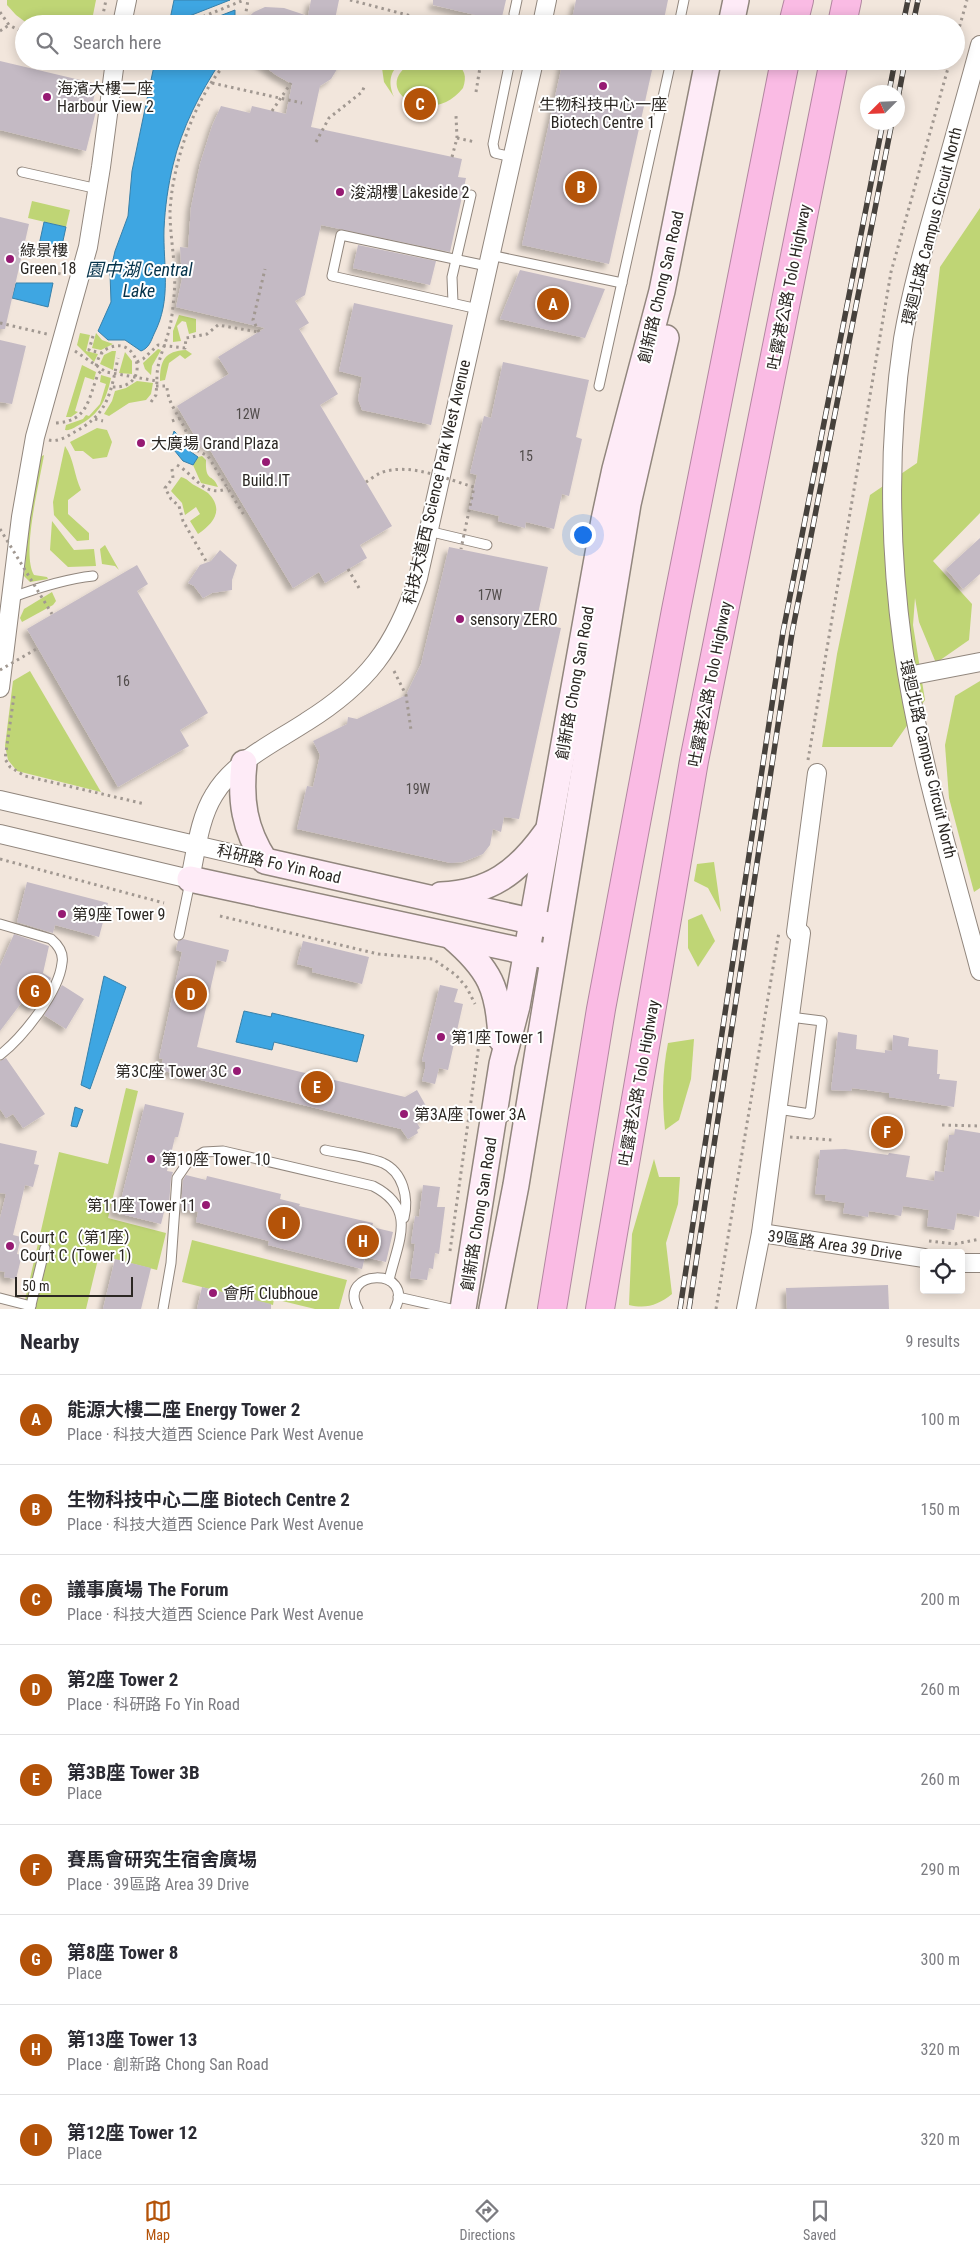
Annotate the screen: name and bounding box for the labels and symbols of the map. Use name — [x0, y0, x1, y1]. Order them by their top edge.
place label: 海濱大樓二座 Harbour View 2 — [57, 79, 154, 116]
marker: 生物科技中心一座 Biotech Centre 1 — [597, 80, 609, 92]
pin: C — [404, 85, 436, 123]
north arrow — [860, 85, 905, 130]
marker: 海濱大樓二座 Harbour View 2 — [41, 91, 53, 103]
place label: 生物科技中心一座 Biotech Centre 1 — [539, 95, 667, 132]
street label: 環迴北路 Campus Circuit North — [898, 125, 966, 327]
pin: B — [565, 168, 597, 206]
place label: 浚湖樓 Lakeside 2 — [350, 183, 470, 202]
marker: 浚湖樓 Lakeside 2 — [334, 186, 346, 198]
street label: 吐露港公路 Tolo Highway — [764, 202, 814, 371]
street label: 創新路 Chong San Road — [634, 209, 688, 365]
place label: 綠景樓 Green 18 — [20, 241, 76, 278]
marker: 綠景樓 Green 18 — [4, 253, 16, 265]
water label: 園中湖 Central Lake — [85, 259, 194, 301]
pin: A — [537, 285, 569, 323]
street label: 科技大道西 Science Park West Avenue — [400, 358, 474, 606]
house number: 12W — [236, 406, 261, 422]
place label: 大廣場 Grand Plaza — [151, 434, 279, 453]
marker: 大廣場 Grand Plaza — [135, 437, 147, 449]
house number: 15 — [519, 448, 533, 464]
marker: Build.IT — [260, 456, 272, 468]
place label: Build.IT — [242, 471, 290, 490]
your location — [570, 522, 596, 548]
house number: 17W — [478, 587, 503, 603]
street label: 吐露港公路 Tolo Highway — [685, 599, 735, 768]
street label: 創新路 Chong San Road — [552, 605, 598, 761]
place label: sensory ZERO — [470, 610, 558, 629]
marker: sensory ZERO — [454, 613, 466, 625]
street label: 環迴北路 Campus Circuit North — [896, 658, 960, 860]
house number: 16 — [116, 673, 130, 689]
house number: 19W — [406, 781, 431, 797]
street label: 科研路 Fo Yin Road — [215, 841, 343, 887]
place label: 第9座 Tower 9 — [72, 905, 166, 924]
marker: 第9座 Tower 9 — [56, 908, 68, 920]
pin: G — [19, 972, 51, 1010]
pin: D — [175, 975, 207, 1013]
street label: 吐露港公路 Tolo Highway — [615, 998, 663, 1168]
place label: 第1座 Tower 1 — [451, 1028, 545, 1047]
marker: 第1座 Tower 1 — [435, 1031, 447, 1043]
place label: 第3C座 Tower 3C — [115, 1062, 227, 1081]
marker: 第3C座 Tower 3C — [231, 1065, 243, 1077]
pin: E — [301, 1068, 333, 1106]
place label: 第3A座 Tower 3A — [414, 1105, 526, 1124]
marker: 第3A座 Tower 3A — [398, 1108, 410, 1120]
pin: F — [871, 1113, 903, 1151]
street label: 創新路 Chong San Road — [457, 1136, 501, 1292]
place label: 第10座 Tower 10 — [161, 1150, 270, 1169]
marker: 第10座 Tower 10 — [145, 1153, 157, 1165]
place label: 第11座 Tower 11 — [87, 1196, 196, 1215]
marker: 第11座 Tower 11 — [200, 1199, 212, 1211]
pin: I — [268, 1204, 300, 1242]
pin: H — [347, 1222, 379, 1260]
street label: 39區路 Area 39 Drive — [767, 1226, 903, 1264]
place label: Court C（第1座） Court C (Tower 1) — [20, 1228, 139, 1265]
marker: Court C（第1座） Court C (Tower 1) — [4, 1240, 16, 1252]
scale bar — [15, 1274, 132, 1297]
place label: 會所 Clubhoue — [223, 1284, 318, 1303]
marker: 會所 Clubhoue — [207, 1287, 219, 1299]

